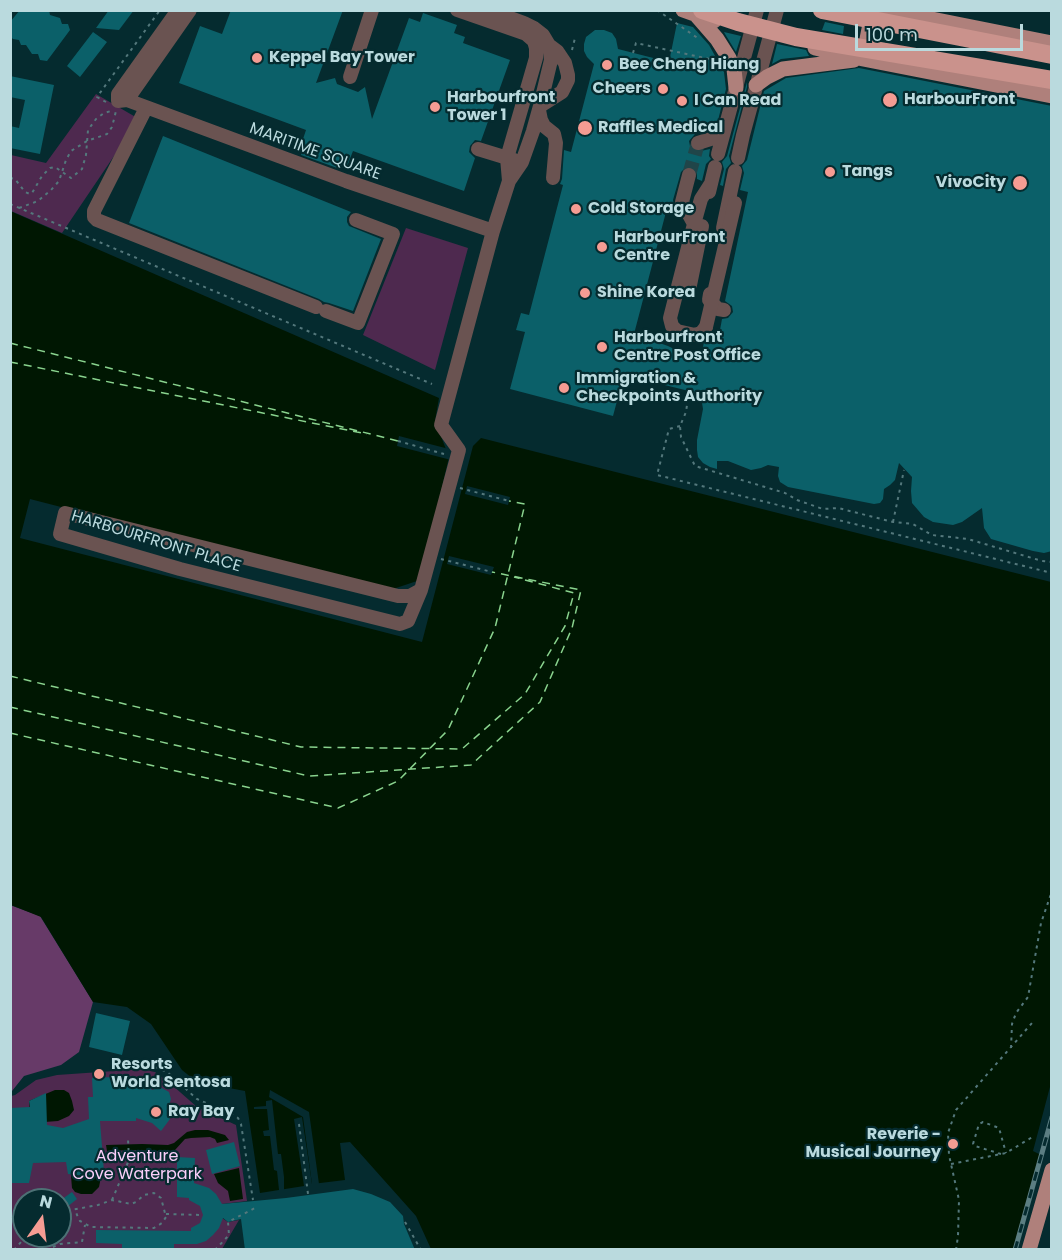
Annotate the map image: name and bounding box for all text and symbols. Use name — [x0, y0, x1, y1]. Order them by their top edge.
scale bar — [858, 12, 1026, 50]
text: 100 m — [866, 22, 918, 47]
place label: Keppel Bay Tower — [269, 48, 415, 68]
marker: Keppel Bay Tower — [250, 51, 264, 65]
place label: Bee Cheng Hiang — [619, 55, 759, 75]
marker: Bee Cheng Hiang — [600, 58, 614, 72]
place label: Cheers — [593, 79, 651, 99]
marker: Cheers — [656, 82, 670, 96]
place label: Harbourfront Tower 1 — [447, 88, 555, 126]
place label: HarbourFront — [904, 90, 1015, 110]
place label: I Can Read — [694, 91, 781, 111]
marker: HarbourFront — [881, 91, 899, 109]
marker: I Can Read — [675, 94, 689, 108]
marker: Harbourfront Tower 1 — [428, 100, 442, 114]
place label: Raffles Medical — [598, 118, 723, 138]
street label: MARITIME SQUARE — [247, 119, 383, 185]
marker: Raffles Medical — [576, 119, 594, 137]
place label: Tangs — [842, 162, 893, 182]
marker: Tangs — [823, 165, 837, 179]
place label: VivoCity — [936, 173, 1006, 193]
marker: VivoCity — [1011, 174, 1029, 192]
place label: Cold Storage — [588, 199, 694, 219]
marker: Cold Storage — [569, 202, 583, 216]
place label: HarbourFront Centre — [614, 228, 725, 266]
marker: HarbourFront Centre — [595, 240, 609, 254]
place label: Shine Korea — [597, 283, 695, 303]
marker: Shine Korea — [578, 286, 592, 300]
place label: Harbourfront Centre Post Office — [614, 328, 761, 366]
marker: Harbourfront Centre Post Office — [595, 340, 609, 354]
place label: Immigration & Checkpoints Authority — [576, 369, 762, 407]
marker: Immigration & Checkpoints Authority — [557, 381, 571, 395]
street label: HARBOURFRONT PLACE — [69, 507, 243, 577]
place label: Resorts World Sentosa — [111, 1055, 231, 1093]
marker: Resorts World Sentosa — [92, 1067, 106, 1081]
place label: Ray Bay — [168, 1102, 234, 1122]
marker: Ray Bay — [149, 1105, 163, 1119]
place label: Reverie - Musical Journey — [805, 1125, 941, 1163]
marker: Reverie - Musical Journey — [946, 1137, 960, 1151]
park label: Adventure Cove Waterpark — [72, 1147, 202, 1185]
north arrow — [12, 1188, 72, 1248]
text: N — [37, 1189, 55, 1215]

